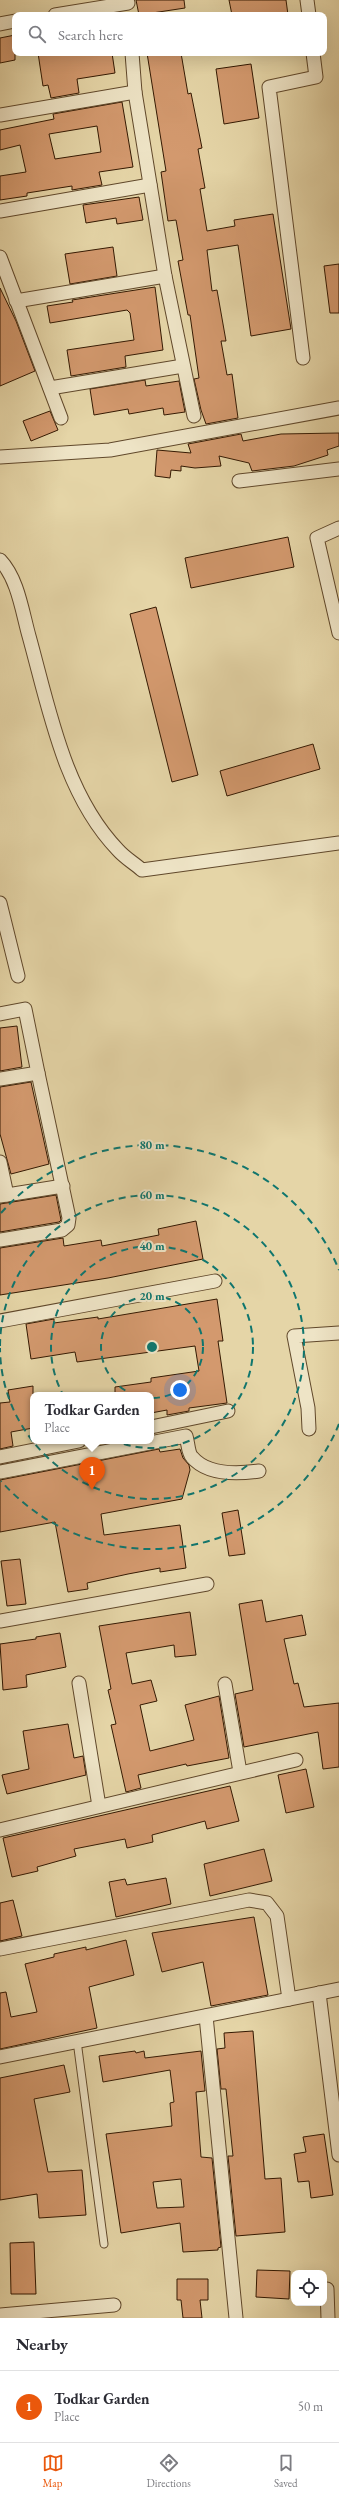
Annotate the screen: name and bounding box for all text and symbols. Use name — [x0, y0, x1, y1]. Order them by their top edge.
search box — [12, 12, 327, 56]
icon: search — [26, 23, 48, 45]
text: Search here — [58, 25, 123, 44]
text: 80 m — [139, 1137, 165, 1153]
text: 60 m — [139, 1187, 165, 1203]
text: 40 m — [139, 1238, 165, 1254]
text: 20 m — [139, 1288, 165, 1304]
centre of rings — [145, 1340, 159, 1354]
your location — [170, 1380, 190, 1400]
popup — [30, 1392, 154, 1444]
text: Todkar Garden — [44, 1400, 140, 1419]
text: Place — [44, 1419, 70, 1436]
pin: 1 — [79, 1457, 105, 1490]
map controls — [291, 2270, 327, 2306]
button: locate — [291, 2270, 327, 2306]
text: Nearby — [16, 2333, 68, 2355]
text: Todkar Garden — [54, 2389, 150, 2408]
text: 1 — [26, 2398, 32, 2415]
text: 50 m — [298, 2398, 323, 2415]
text: Place — [54, 2408, 80, 2425]
tab: Map — [42, 2452, 64, 2490]
tab: Directions — [147, 2452, 191, 2490]
tab: Saved — [274, 2452, 297, 2490]

